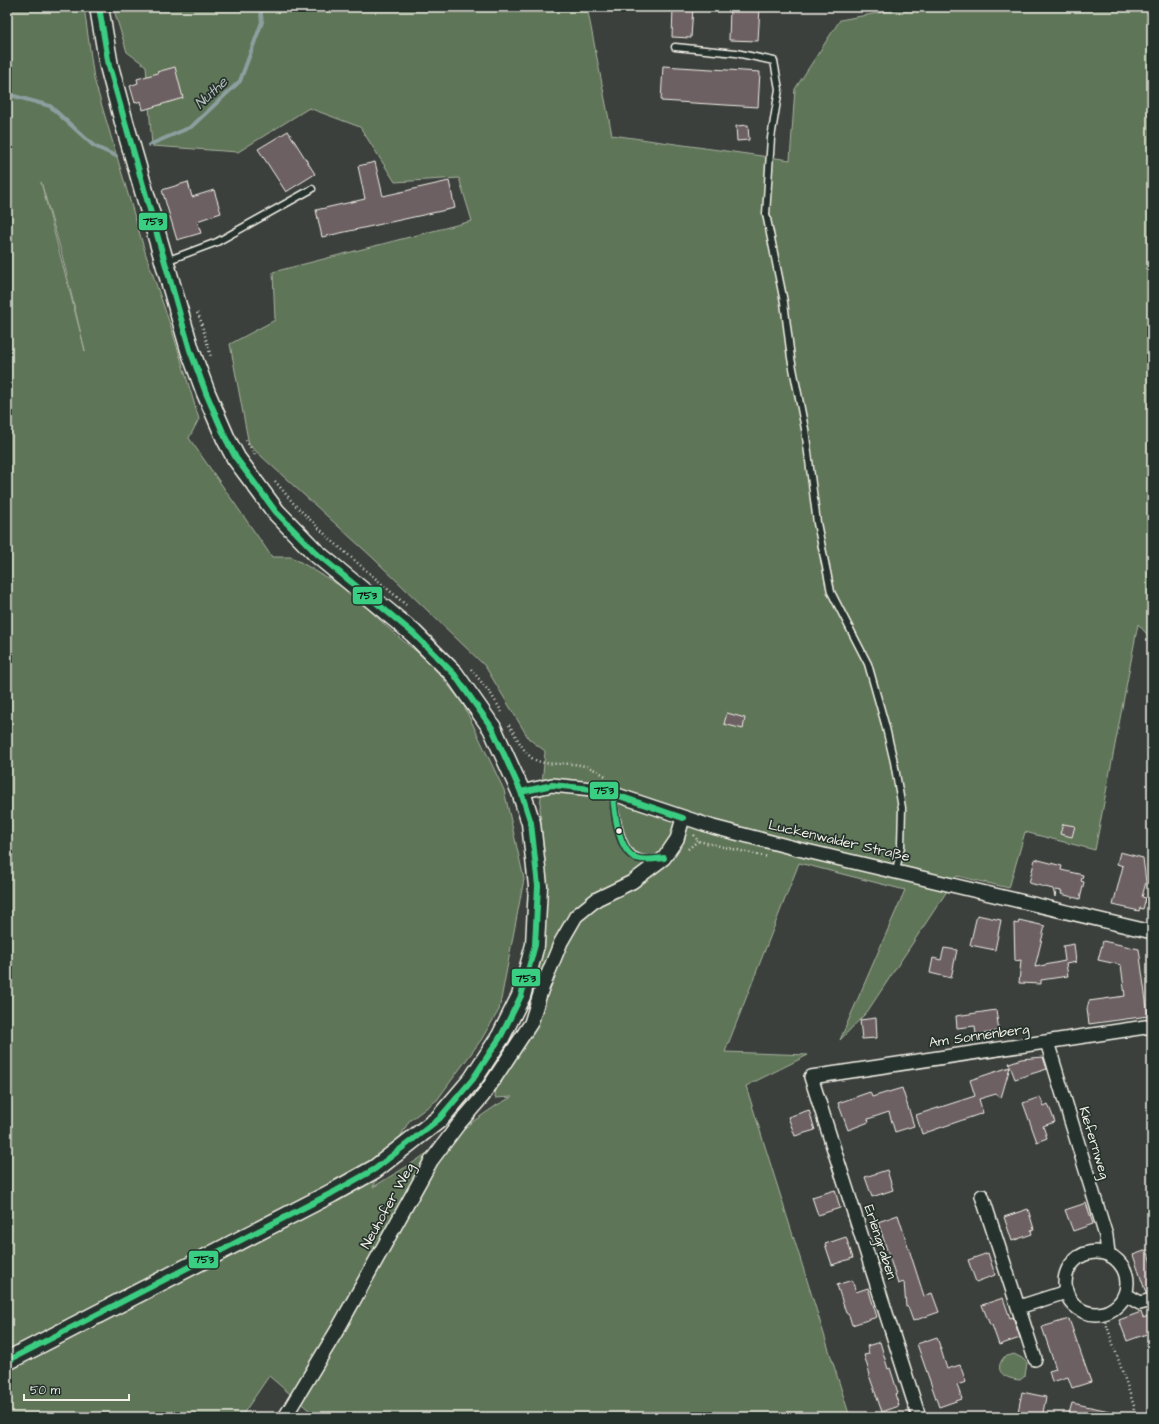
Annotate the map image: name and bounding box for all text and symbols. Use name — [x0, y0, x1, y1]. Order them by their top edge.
water label: Nuthe — [190, 72, 233, 114]
line badge: 753 — [138, 212, 168, 231]
text: 753 — [142, 214, 163, 229]
line badge: 753 — [352, 586, 383, 605]
text: 753 — [356, 588, 377, 603]
line badge: 753 — [589, 781, 619, 800]
text: 753 — [593, 783, 614, 798]
street label: Luckenwalder Straße — [766, 815, 912, 867]
unlabelled marker — [614, 826, 624, 836]
line badge: 753 — [511, 968, 541, 987]
text: 753 — [515, 971, 536, 986]
street label: Am Sonnenberg — [927, 1019, 1031, 1053]
street label: Kiefernweg — [1073, 1104, 1115, 1182]
street label: Neuhofer Weg — [356, 1159, 420, 1253]
street label: Erlengraben — [859, 1202, 901, 1282]
line badge: 753 — [188, 1250, 219, 1269]
text: 753 — [193, 1252, 214, 1267]
scale bar — [24, 1376, 129, 1402]
text: 50 m — [30, 1382, 61, 1399]

